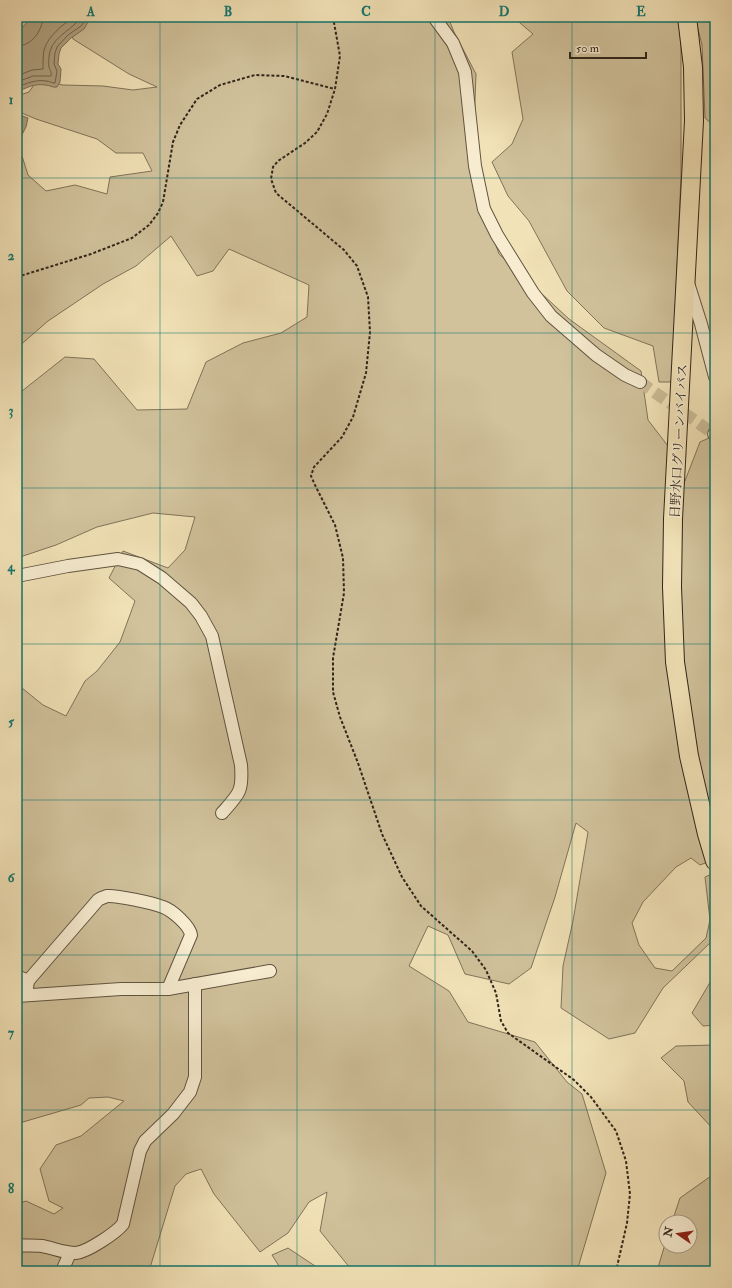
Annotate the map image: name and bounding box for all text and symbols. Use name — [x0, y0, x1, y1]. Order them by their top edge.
text: A — [86, 4, 96, 20]
text: B — [224, 4, 232, 20]
text: C — [361, 4, 371, 20]
text: D — [499, 4, 510, 20]
text: E — [636, 4, 646, 20]
scale bar — [570, 34, 646, 60]
text: 50 m — [576, 41, 600, 56]
text: 1 — [9, 92, 14, 108]
text: 2 — [8, 248, 15, 264]
street label: 日野水口グリーンバイパス — [667, 363, 691, 519]
text: 3 — [9, 403, 14, 419]
text: 4 — [6, 559, 15, 575]
text: 5 — [8, 714, 14, 730]
text: 6 — [8, 870, 16, 886]
text: 7 — [8, 1025, 15, 1041]
text: 8 — [8, 1181, 14, 1197]
north arrow — [658, 1214, 698, 1254]
text: N — [661, 1224, 676, 1239]

